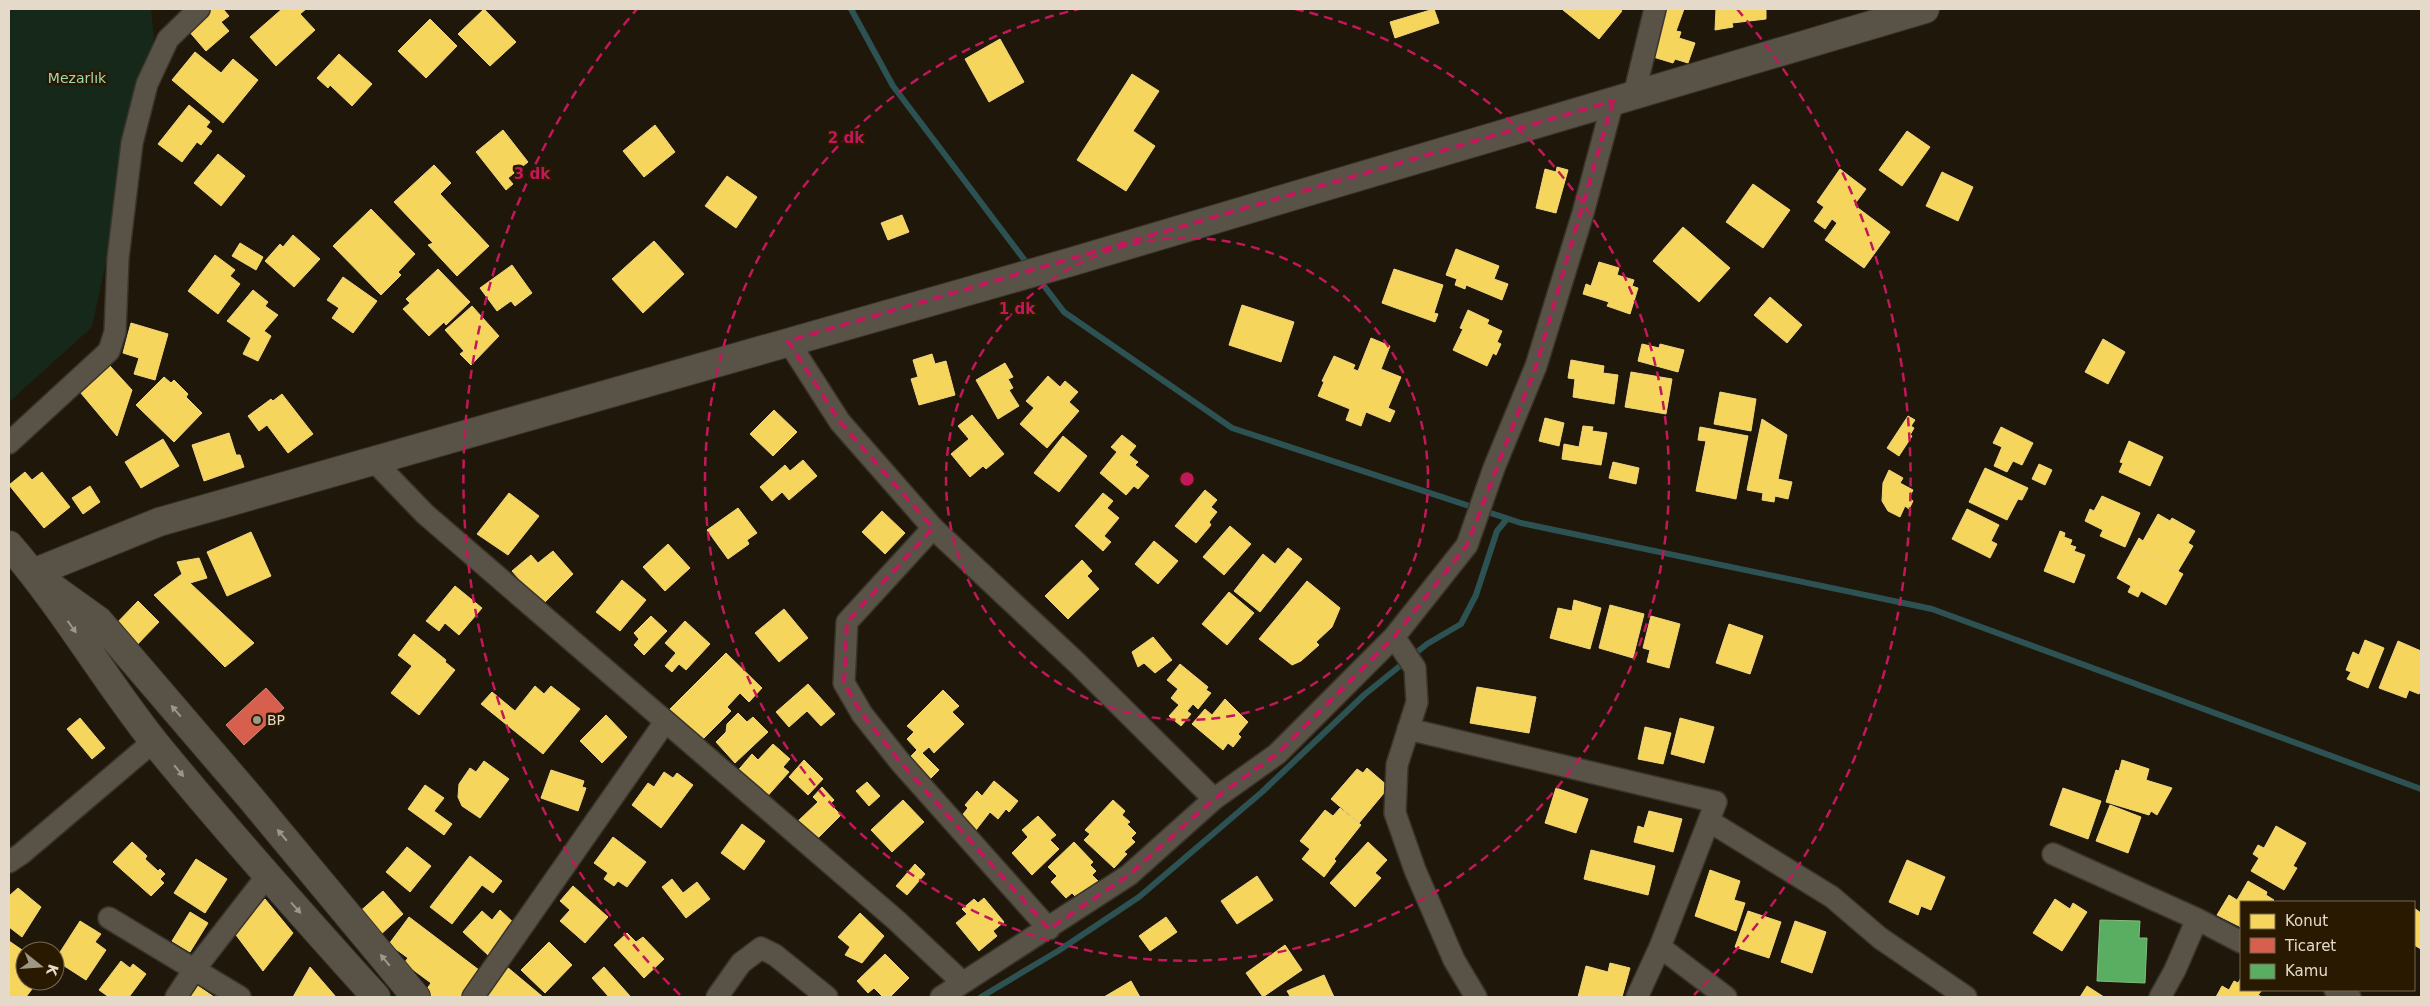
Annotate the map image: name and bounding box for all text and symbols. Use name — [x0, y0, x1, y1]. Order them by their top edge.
park label: Mezarlık — [48, 70, 107, 86]
text: 2 dk — [828, 129, 865, 147]
text: 3 dk — [514, 165, 551, 183]
text: 1 dk — [999, 300, 1036, 318]
centre of rings — [1178, 470, 1196, 488]
one-way arrow — [67, 620, 77, 634]
one-way arrow — [171, 705, 182, 717]
place label: BP — [267, 712, 285, 728]
marker: BP — [251, 714, 263, 726]
one-way arrow — [174, 765, 185, 778]
one-way arrow — [276, 828, 287, 841]
legend — [2240, 901, 2415, 991]
one-way arrow — [290, 902, 302, 914]
text: Konut — [2285, 912, 2328, 930]
text: Ticaret — [2284, 937, 2336, 955]
north arrow — [15, 941, 65, 991]
one-way arrow — [380, 953, 391, 966]
text: K — [43, 962, 62, 978]
text: Kamu — [2285, 962, 2328, 980]

